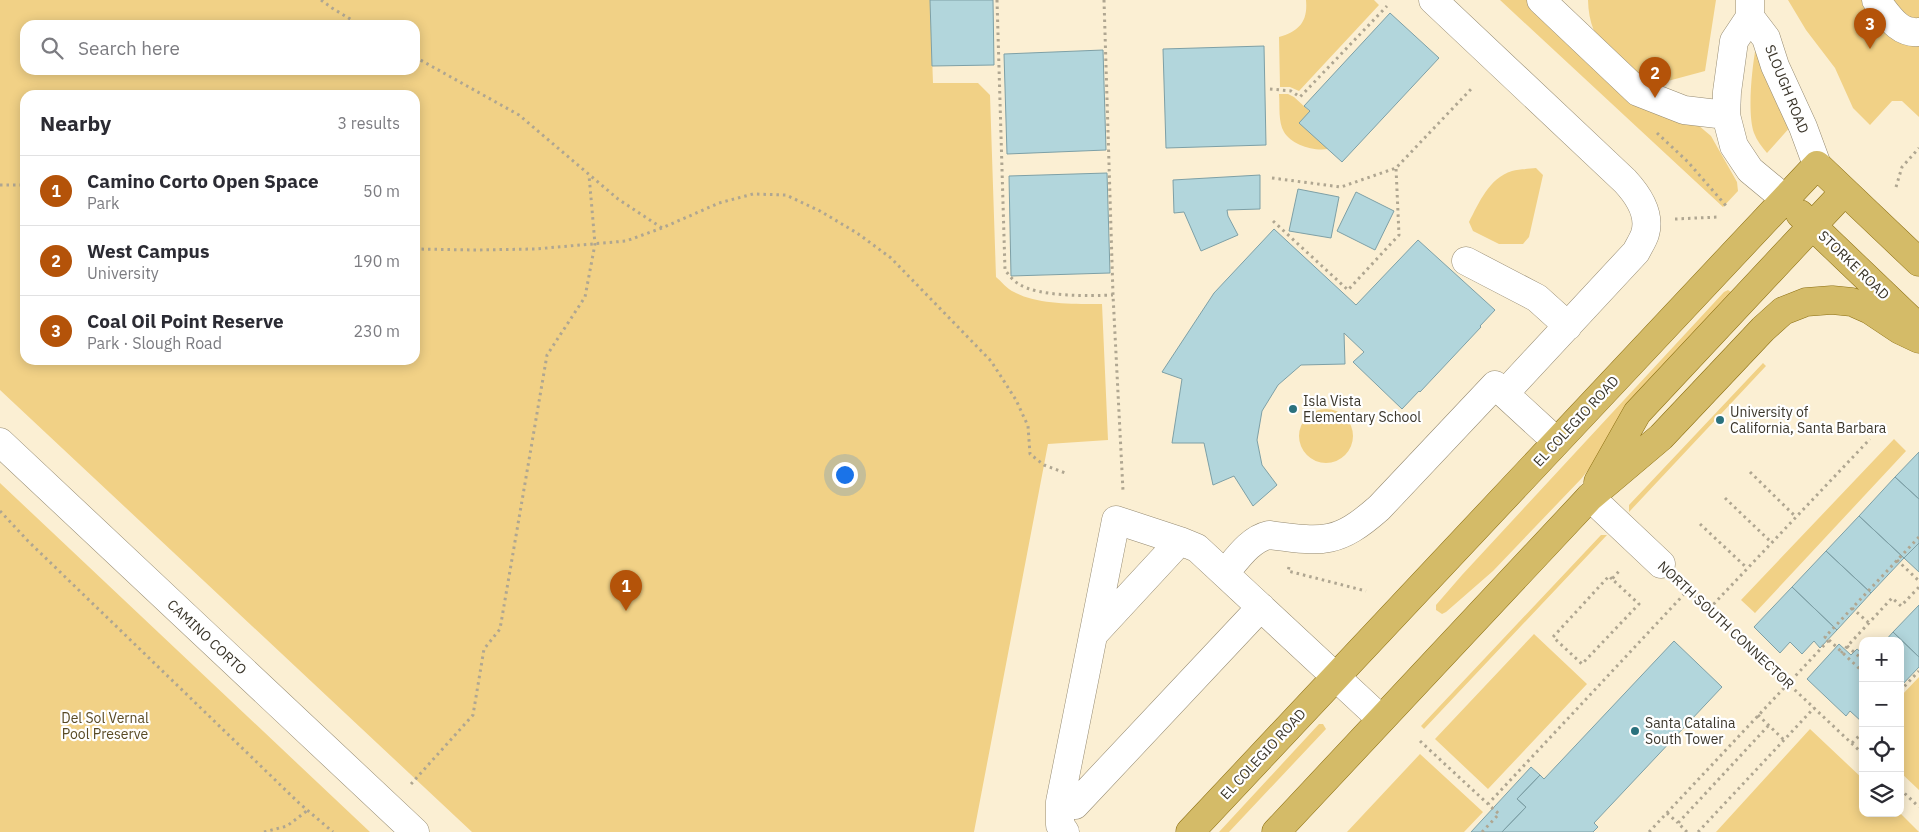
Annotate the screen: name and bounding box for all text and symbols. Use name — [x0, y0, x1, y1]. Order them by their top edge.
pin: 3 — [1854, 8, 1886, 49]
search box — [20, 20, 420, 75]
icon: search — [38, 34, 66, 62]
text: Search here — [78, 36, 180, 60]
street label: SLOUGH ROAD — [1761, 42, 1813, 136]
pin: 2 — [1639, 57, 1671, 98]
text: Nearby — [40, 109, 111, 137]
text: 3 results — [337, 113, 400, 133]
text: Camino Corto Open Space — [87, 169, 319, 193]
text: 1 — [51, 181, 61, 201]
text: 50 m — [363, 181, 400, 201]
text: Park — [87, 193, 119, 213]
street label: STORKE ROAD — [1815, 227, 1893, 303]
text: West Campus — [87, 239, 210, 263]
text: 2 — [51, 251, 61, 271]
text: 190 m — [353, 251, 400, 271]
text: University — [87, 263, 159, 283]
text: Coal Oil Point Reserve — [87, 309, 284, 333]
text: 3 — [51, 321, 61, 341]
text: 230 m — [353, 321, 400, 341]
text: Park · Slough Road — [87, 333, 222, 353]
street label: EL COLEGIO ROAD — [1529, 372, 1623, 470]
place label: Isla Vista Elementary School — [1303, 392, 1421, 426]
marker: Isla Vista Elementary School — [1287, 403, 1299, 415]
place label: University of California, Santa Barbara — [1730, 403, 1887, 437]
marker: University of California, Santa Barbara — [1714, 414, 1726, 426]
your location — [832, 462, 858, 488]
street label: NORTH SOUTH CONNECTOR — [1654, 557, 1798, 693]
pin: 1 — [610, 570, 642, 611]
street label: CAMINO CORTO — [163, 595, 251, 679]
map controls — [1859, 637, 1904, 817]
button: + — [1859, 637, 1904, 682]
button: − — [1859, 682, 1904, 727]
street label: EL COLEGIO ROAD — [1216, 705, 1310, 803]
park label: Del Sol Vernal Pool Preserve — [61, 709, 149, 743]
place label: Santa Catalina South Tower — [1645, 714, 1736, 748]
marker: Santa Catalina South Tower — [1629, 725, 1641, 737]
button: locate — [1859, 727, 1904, 772]
button: layers — [1859, 772, 1904, 817]

